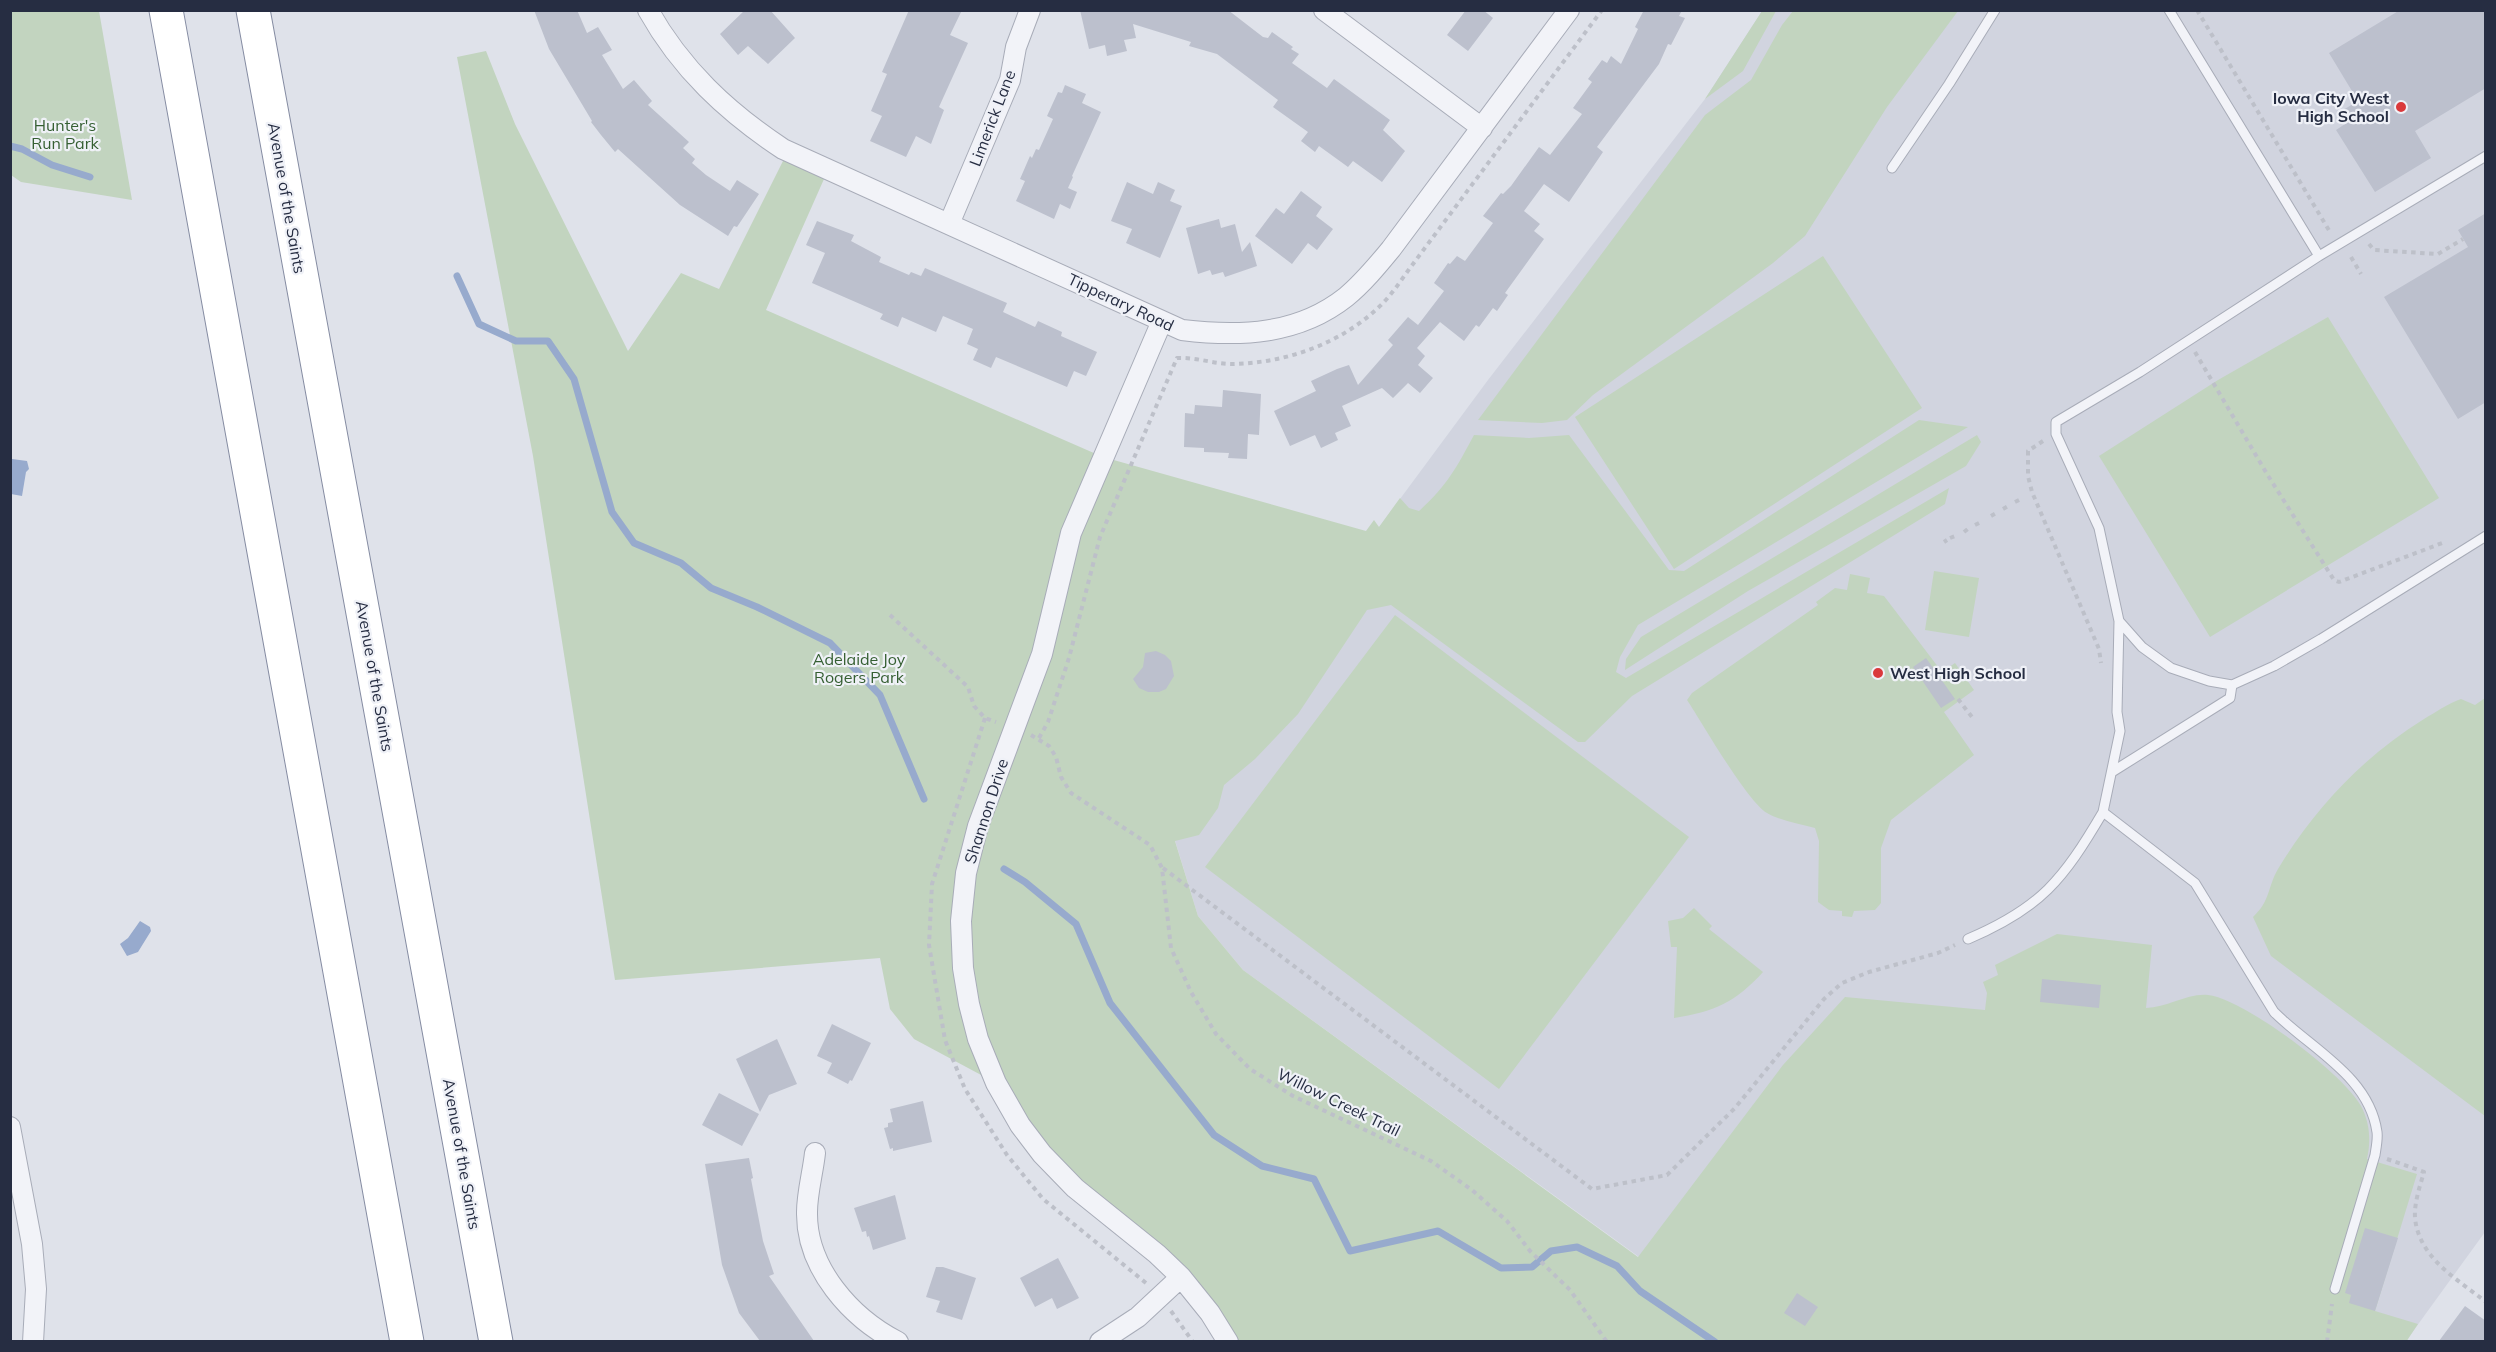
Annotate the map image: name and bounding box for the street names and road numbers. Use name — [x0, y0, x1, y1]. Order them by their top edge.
street label: Limerick Lane — [964, 67, 1020, 169]
street label: Avenue of the Saints — [264, 121, 310, 275]
street label: Tipperary Road — [1065, 269, 1177, 335]
street label: Avenue of the Saints — [352, 599, 398, 753]
street label: Shannon Drive — [960, 756, 1012, 866]
street label: Willow Creek Trail — [1274, 1064, 1404, 1140]
street label: Avenue of the Saints — [439, 1077, 485, 1231]

